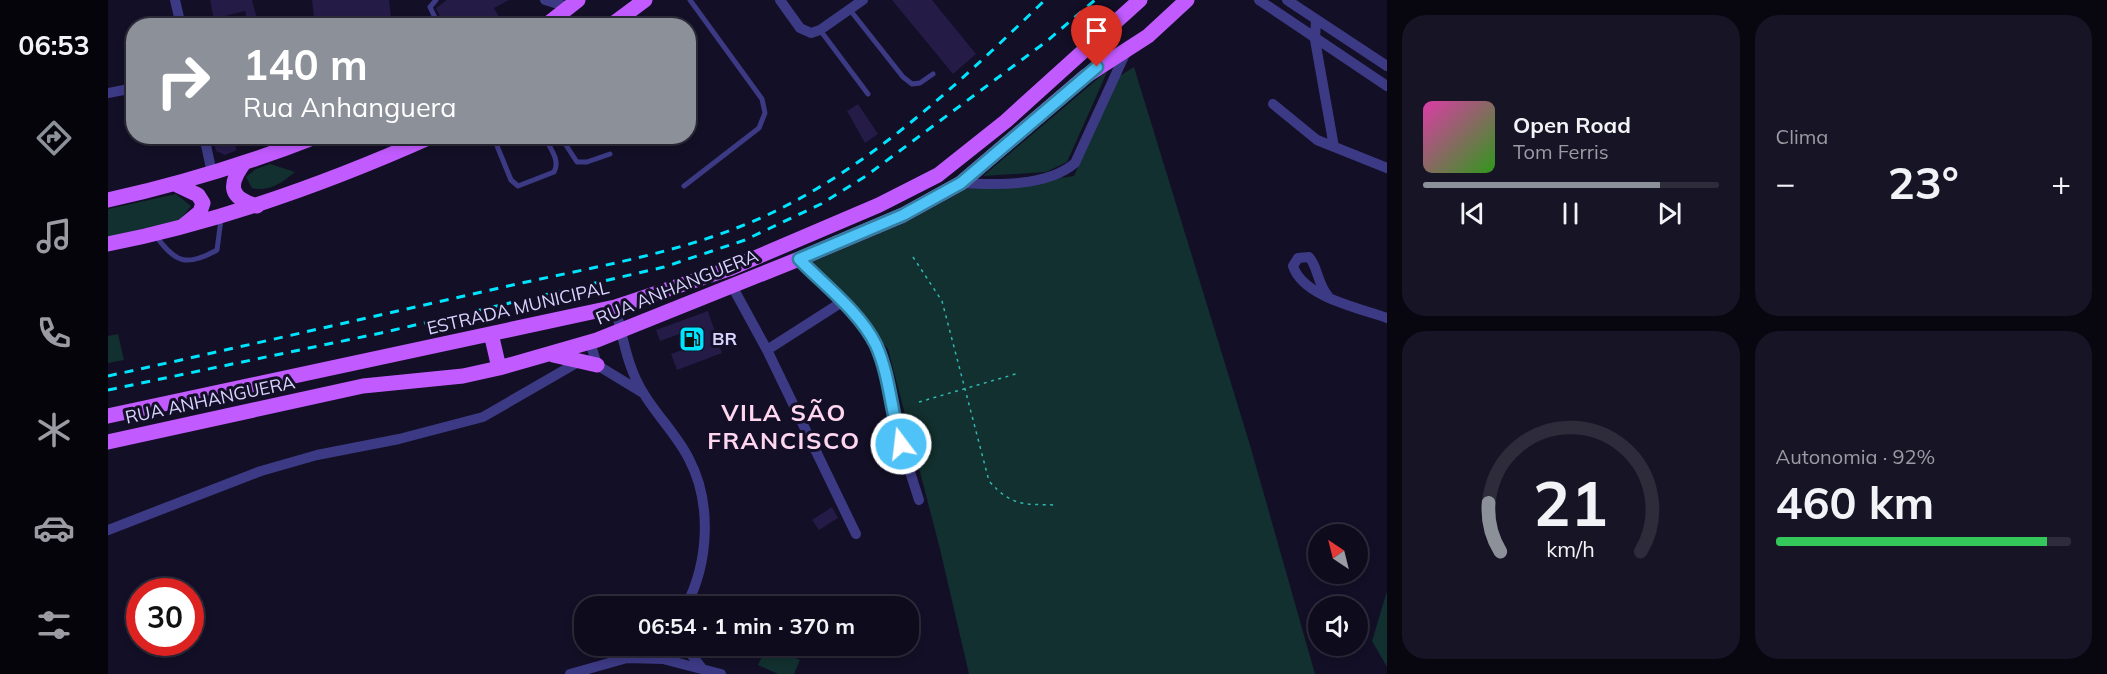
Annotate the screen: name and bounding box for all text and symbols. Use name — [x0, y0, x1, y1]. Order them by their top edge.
pin — [1071, 5, 1122, 67]
icon: arrive — [1080, 14, 1113, 47]
text: 06:53 — [18, 28, 90, 62]
text: 140 m — [243, 38, 368, 91]
icon: right — [144, 42, 222, 120]
text: Rua Anhanguera — [243, 90, 456, 124]
text: Open Road — [1513, 111, 1631, 139]
icon: directions — [33, 117, 75, 159]
text: Clima — [1776, 124, 1828, 149]
text: Tom Ferris — [1513, 139, 1609, 164]
text: 23° — [1888, 154, 1959, 210]
text: − — [1776, 162, 1795, 203]
text: + — [2051, 162, 2071, 203]
icon: previous — [1456, 197, 1489, 230]
icon: pause — [1554, 197, 1587, 230]
icon: next — [1653, 197, 1686, 230]
icon: music — [33, 215, 75, 257]
street label: RUA ANHANGUERA — [592, 243, 761, 330]
street label: ESTRADA MUNICIPAL — [425, 275, 611, 340]
icon: phone — [33, 312, 75, 354]
fuel station icon: BR — [677, 324, 707, 354]
place label: BR — [712, 327, 737, 350]
street label: RUA ANHANGUERA — [123, 370, 297, 429]
district label: VILA SÃO FRANCISCO — [707, 397, 861, 455]
icon: climate — [33, 409, 75, 451]
position arrow — [869, 412, 933, 476]
text: Autonomia · 92% — [1776, 444, 1935, 469]
text: 21 — [1533, 463, 1608, 542]
text: 460 km — [1776, 474, 1934, 530]
icon: car — [33, 507, 75, 549]
north arrow — [1308, 524, 1368, 584]
map controls — [1308, 524, 1368, 656]
text: km/h — [1546, 535, 1595, 562]
speed limit sign: 30 — [126, 578, 204, 656]
button: sound — [1308, 596, 1368, 656]
icon: filters — [33, 604, 75, 646]
text: 06:54 · 1 min · 370 m — [638, 612, 855, 640]

